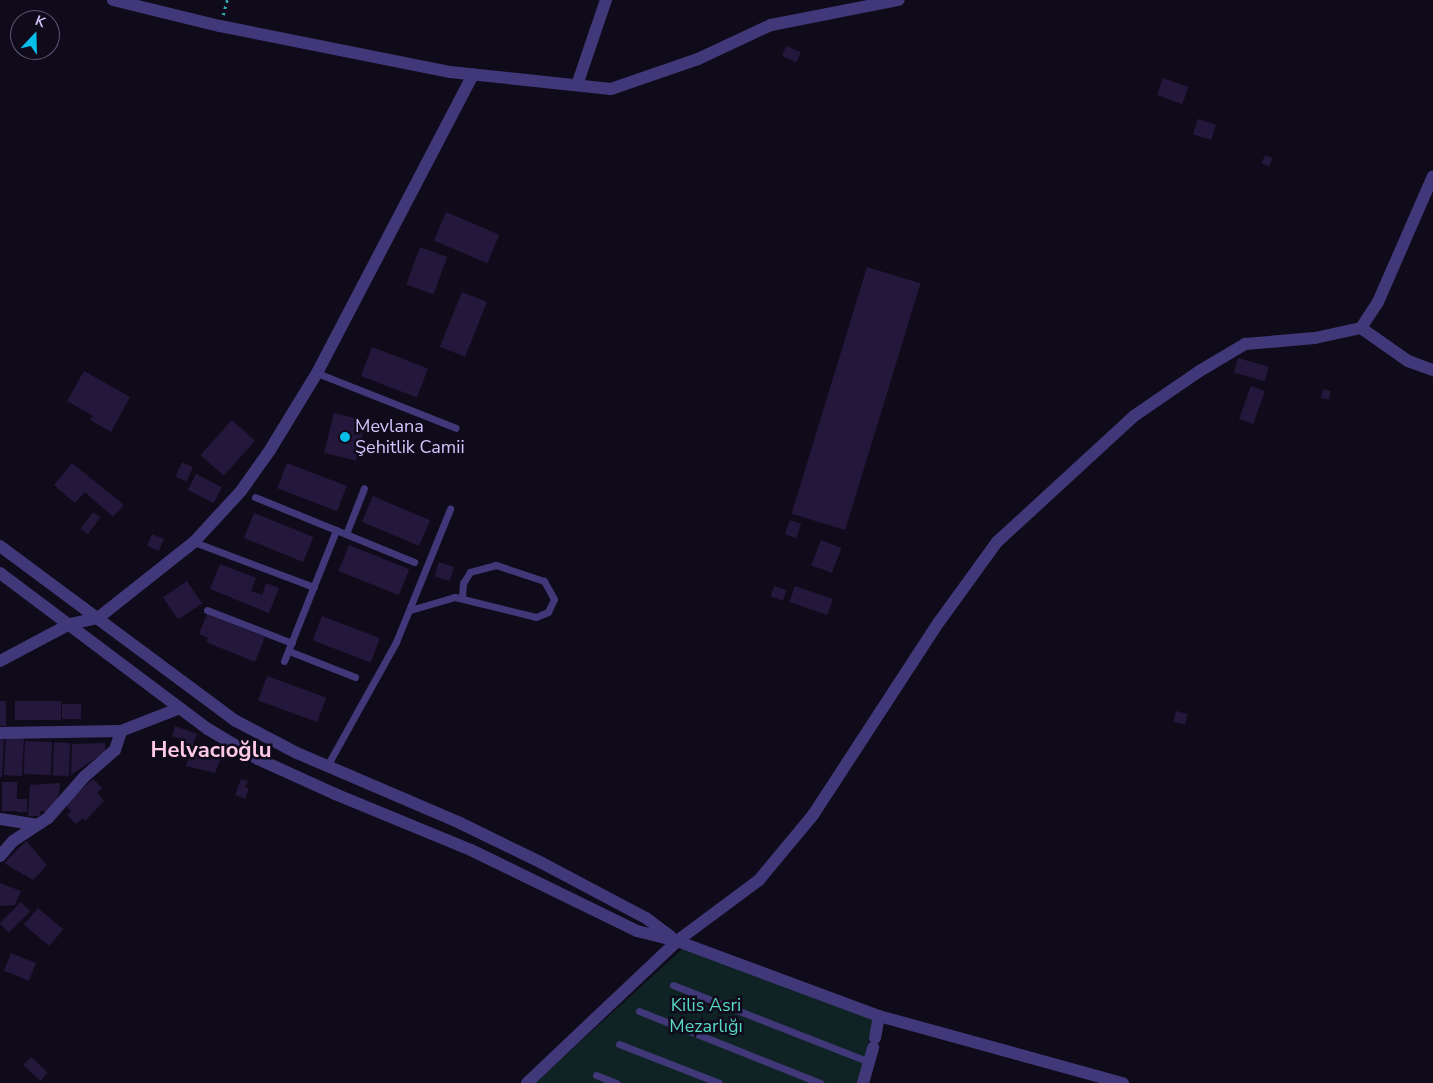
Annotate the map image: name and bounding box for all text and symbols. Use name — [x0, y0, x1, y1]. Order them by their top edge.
north arrow — [10, 10, 60, 60]
text: K — [32, 11, 48, 32]
place label: Mevlana Şehitlik Camii — [355, 416, 465, 458]
marker: Mevlana Şehitlik Camii — [339, 431, 351, 443]
district label: Helvacıoğlu — [151, 738, 271, 764]
park label: Kilis Asri Mezarlığı — [669, 995, 743, 1038]

